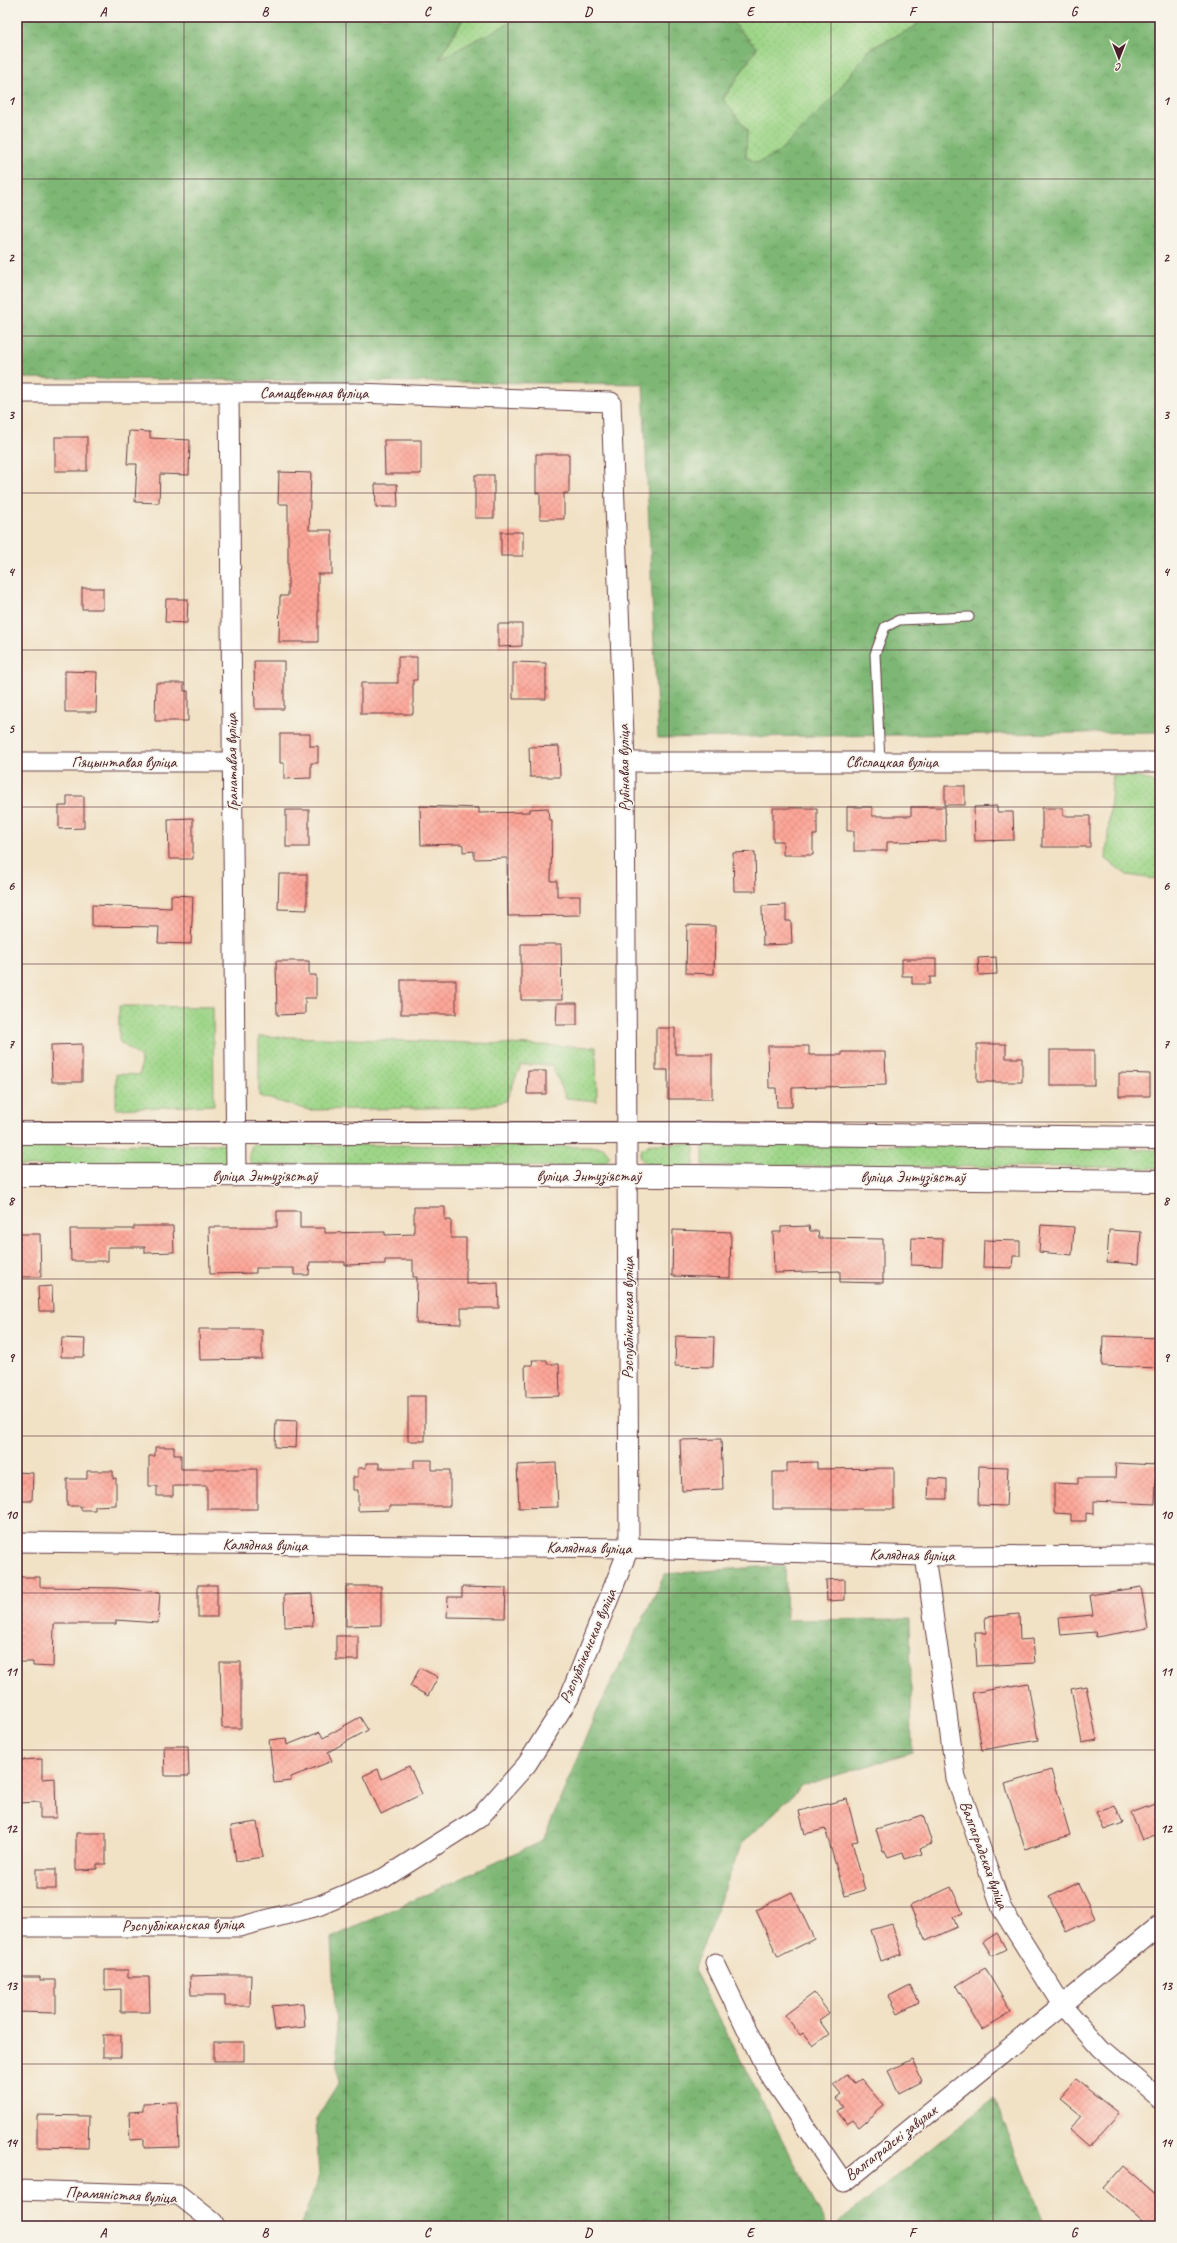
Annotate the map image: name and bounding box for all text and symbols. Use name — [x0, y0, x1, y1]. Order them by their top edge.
text: A — [100, 4, 108, 20]
text: B — [262, 4, 270, 20]
text: C — [424, 4, 432, 20]
text: D — [584, 4, 593, 20]
text: E — [747, 4, 756, 20]
text: F — [909, 4, 918, 20]
text: G — [1071, 4, 1079, 20]
north arrow — [1099, 38, 1139, 78]
text: С — [1115, 61, 1122, 75]
text: 1 — [8, 93, 16, 109]
text: 1 — [1163, 93, 1171, 109]
text: 2 — [8, 250, 15, 266]
text: 2 — [1163, 250, 1170, 266]
street label: Самацветная вуліца — [260, 383, 369, 403]
text: 3 — [8, 407, 15, 423]
text: 3 — [1163, 407, 1170, 423]
text: 4 — [8, 564, 16, 580]
text: 4 — [1163, 564, 1171, 580]
street label: Гранатавая вуліца — [221, 712, 243, 811]
text: 5 — [8, 721, 15, 737]
text: 5 — [1163, 721, 1170, 737]
street label: Рубінавая вуліца — [613, 723, 635, 812]
street label: Гіяцынтавая вуліца — [71, 752, 178, 772]
street label: Свіслацкая вуліца — [846, 752, 939, 772]
text: 6 — [8, 878, 15, 894]
text: 6 — [1163, 878, 1170, 894]
text: 7 — [8, 1036, 15, 1052]
text: 7 — [1163, 1036, 1170, 1052]
street label: вуліца Энтузіястаў — [213, 1166, 319, 1186]
street label: вуліца Энтузіястаў — [537, 1166, 643, 1186]
street label: вуліца Энтузіястаў — [861, 1167, 967, 1187]
text: 8 — [8, 1193, 16, 1209]
text: 8 — [1163, 1193, 1171, 1209]
street label: Рэспубліканская вуліца — [618, 1256, 638, 1379]
text: 9 — [8, 1350, 15, 1366]
text: 9 — [1163, 1350, 1170, 1366]
text: 10 — [5, 1507, 18, 1523]
text: 10 — [1160, 1507, 1173, 1523]
street label: Калядная вуліца — [222, 1534, 309, 1556]
street label: Калядная вуліца — [546, 1537, 633, 1559]
street label: Калядная вуліца — [869, 1544, 956, 1566]
street label: Рэспубліканская вуліца — [555, 1585, 621, 1706]
text: 11 — [5, 1664, 19, 1680]
text: 11 — [1160, 1664, 1174, 1680]
street label: Валгаградская вуліца — [955, 1798, 1013, 1913]
text: 12 — [5, 1821, 18, 1837]
text: 12 — [1160, 1821, 1173, 1837]
street label: Рэспубліканская вуліца — [122, 1914, 245, 1936]
text: 13 — [5, 1978, 18, 1994]
text: 13 — [1160, 1978, 1173, 1994]
street label: Валгаградскі завулак — [841, 2099, 943, 2185]
text: 14 — [5, 2135, 19, 2151]
text: 14 — [1160, 2135, 1174, 2151]
street label: Прамяністая вуліца — [65, 2182, 178, 2208]
text: A — [100, 2225, 108, 2241]
text: B — [262, 2225, 270, 2241]
text: C — [424, 2225, 432, 2241]
text: D — [584, 2225, 593, 2241]
text: E — [747, 2225, 756, 2241]
text: F — [909, 2225, 918, 2241]
text: G — [1071, 2225, 1079, 2241]

